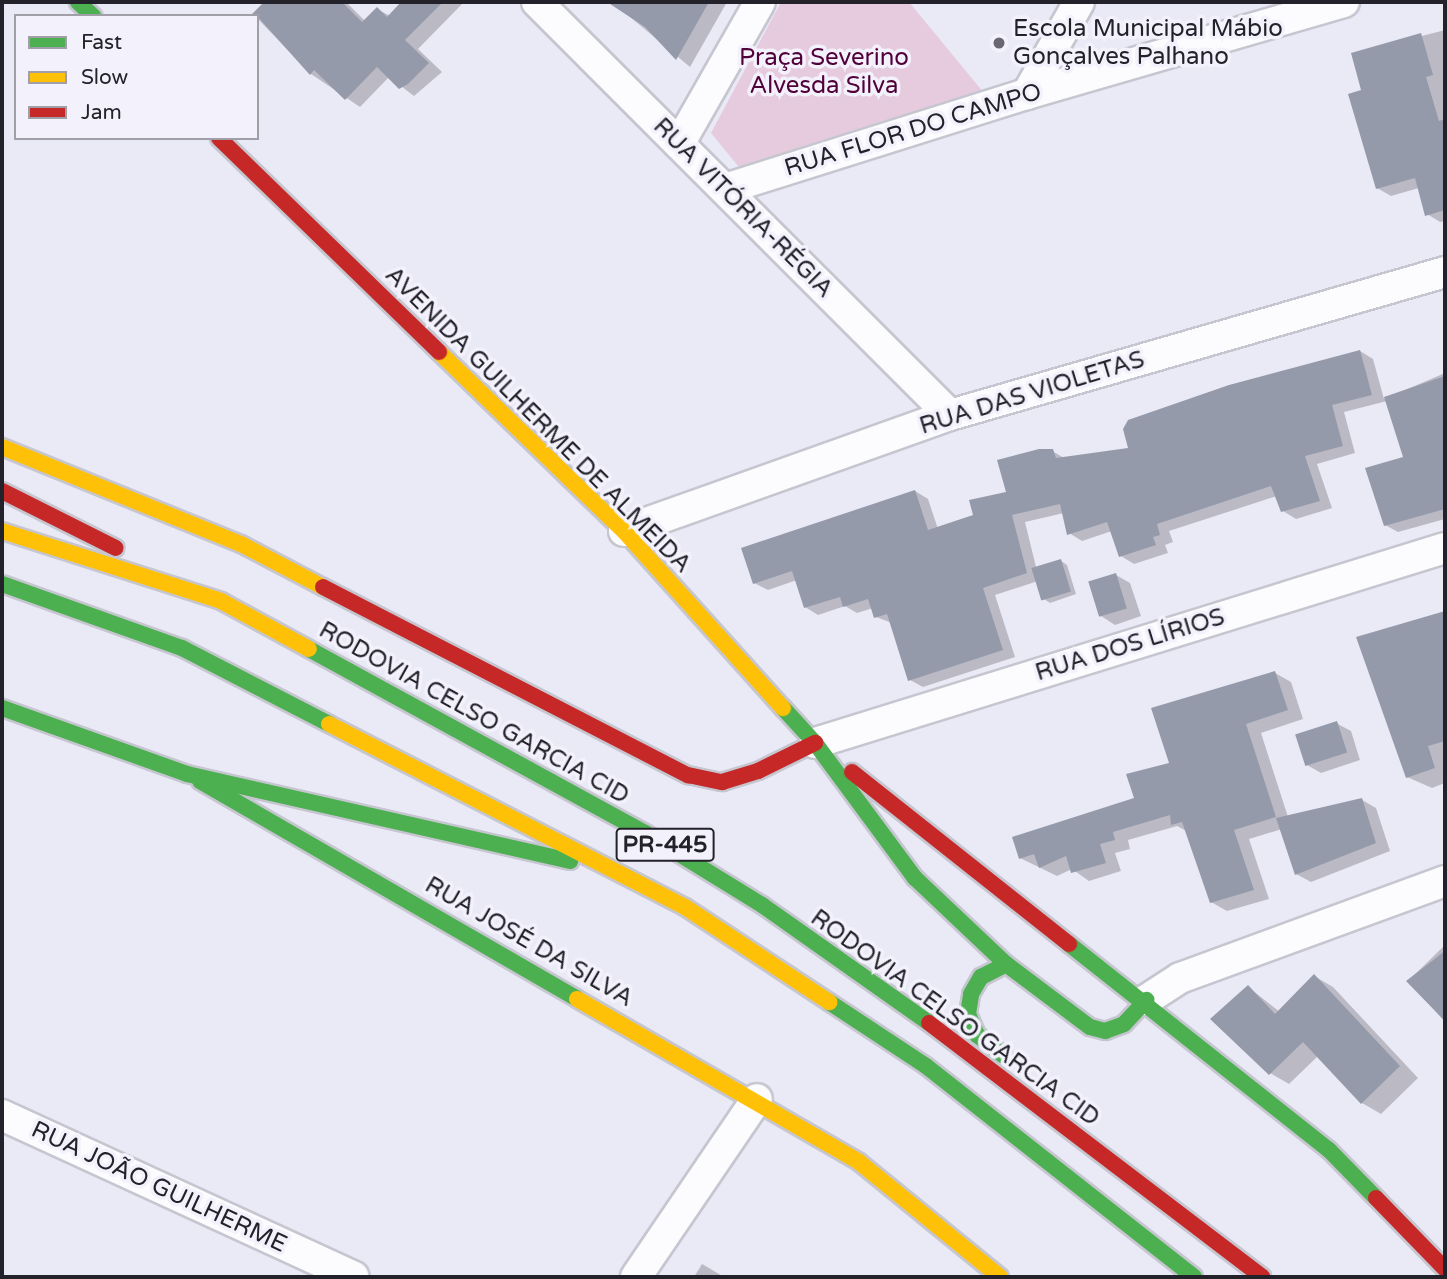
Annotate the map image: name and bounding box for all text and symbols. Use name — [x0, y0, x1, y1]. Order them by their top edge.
legend — [14, 14, 259, 140]
place label: Escola Municipal Mábio Gonçalves Palhano — [1013, 15, 1283, 71]
text: Fast — [81, 30, 122, 55]
marker: Escola Municipal Mábio Gonçalves Palhano — [991, 35, 1007, 51]
park label: Praça Severino Alvesda Silva — [739, 44, 909, 100]
text: Slow — [81, 65, 128, 90]
street label: RUA FLOR DO CAMPO — [781, 77, 1045, 183]
text: Jam — [81, 100, 122, 125]
street label: RUA VITÓRIA-RÉGIA — [647, 112, 839, 304]
street label: AVENIDA GUILHERME DE ALMEIDA — [379, 261, 697, 579]
street label: RUA DAS VIOLETAS — [916, 345, 1148, 441]
street label: RUA DOS LÍRIOS — [1032, 603, 1228, 687]
street label: RODOVIA CELSO GARCIA CID — [314, 616, 634, 810]
road number: PR-445 — [614, 825, 716, 864]
street label: RUA JOSÉ DA SILVA — [420, 871, 638, 1013]
street label: RODOVIA CELSO GARCIA CID — [805, 903, 1105, 1133]
street label: RUA JOÃO GUILHERME — [27, 1115, 291, 1259]

